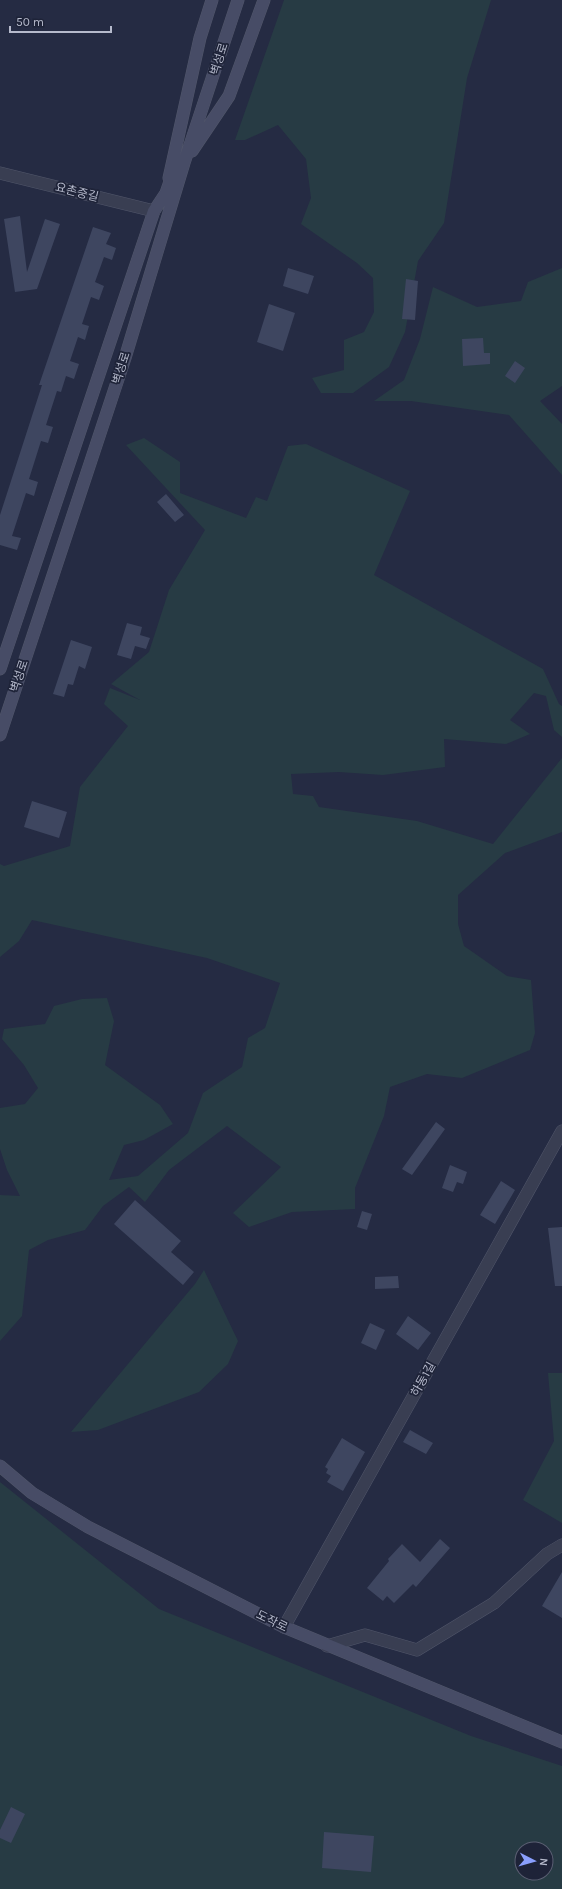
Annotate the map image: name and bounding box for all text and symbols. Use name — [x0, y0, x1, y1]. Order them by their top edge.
scale bar — [10, 8, 111, 34]
text: 50 m — [16, 15, 44, 29]
street label: 벽성로 — [207, 41, 231, 77]
street label: 요촌중길 — [54, 180, 100, 204]
street label: 벽성로 — [109, 350, 133, 386]
street label: 벽성로 — [7, 658, 31, 694]
street label: 하동1길 — [408, 1359, 438, 1399]
street label: 도작로 — [254, 1607, 290, 1635]
north arrow — [514, 1841, 554, 1881]
text: N — [537, 1857, 550, 1867]

